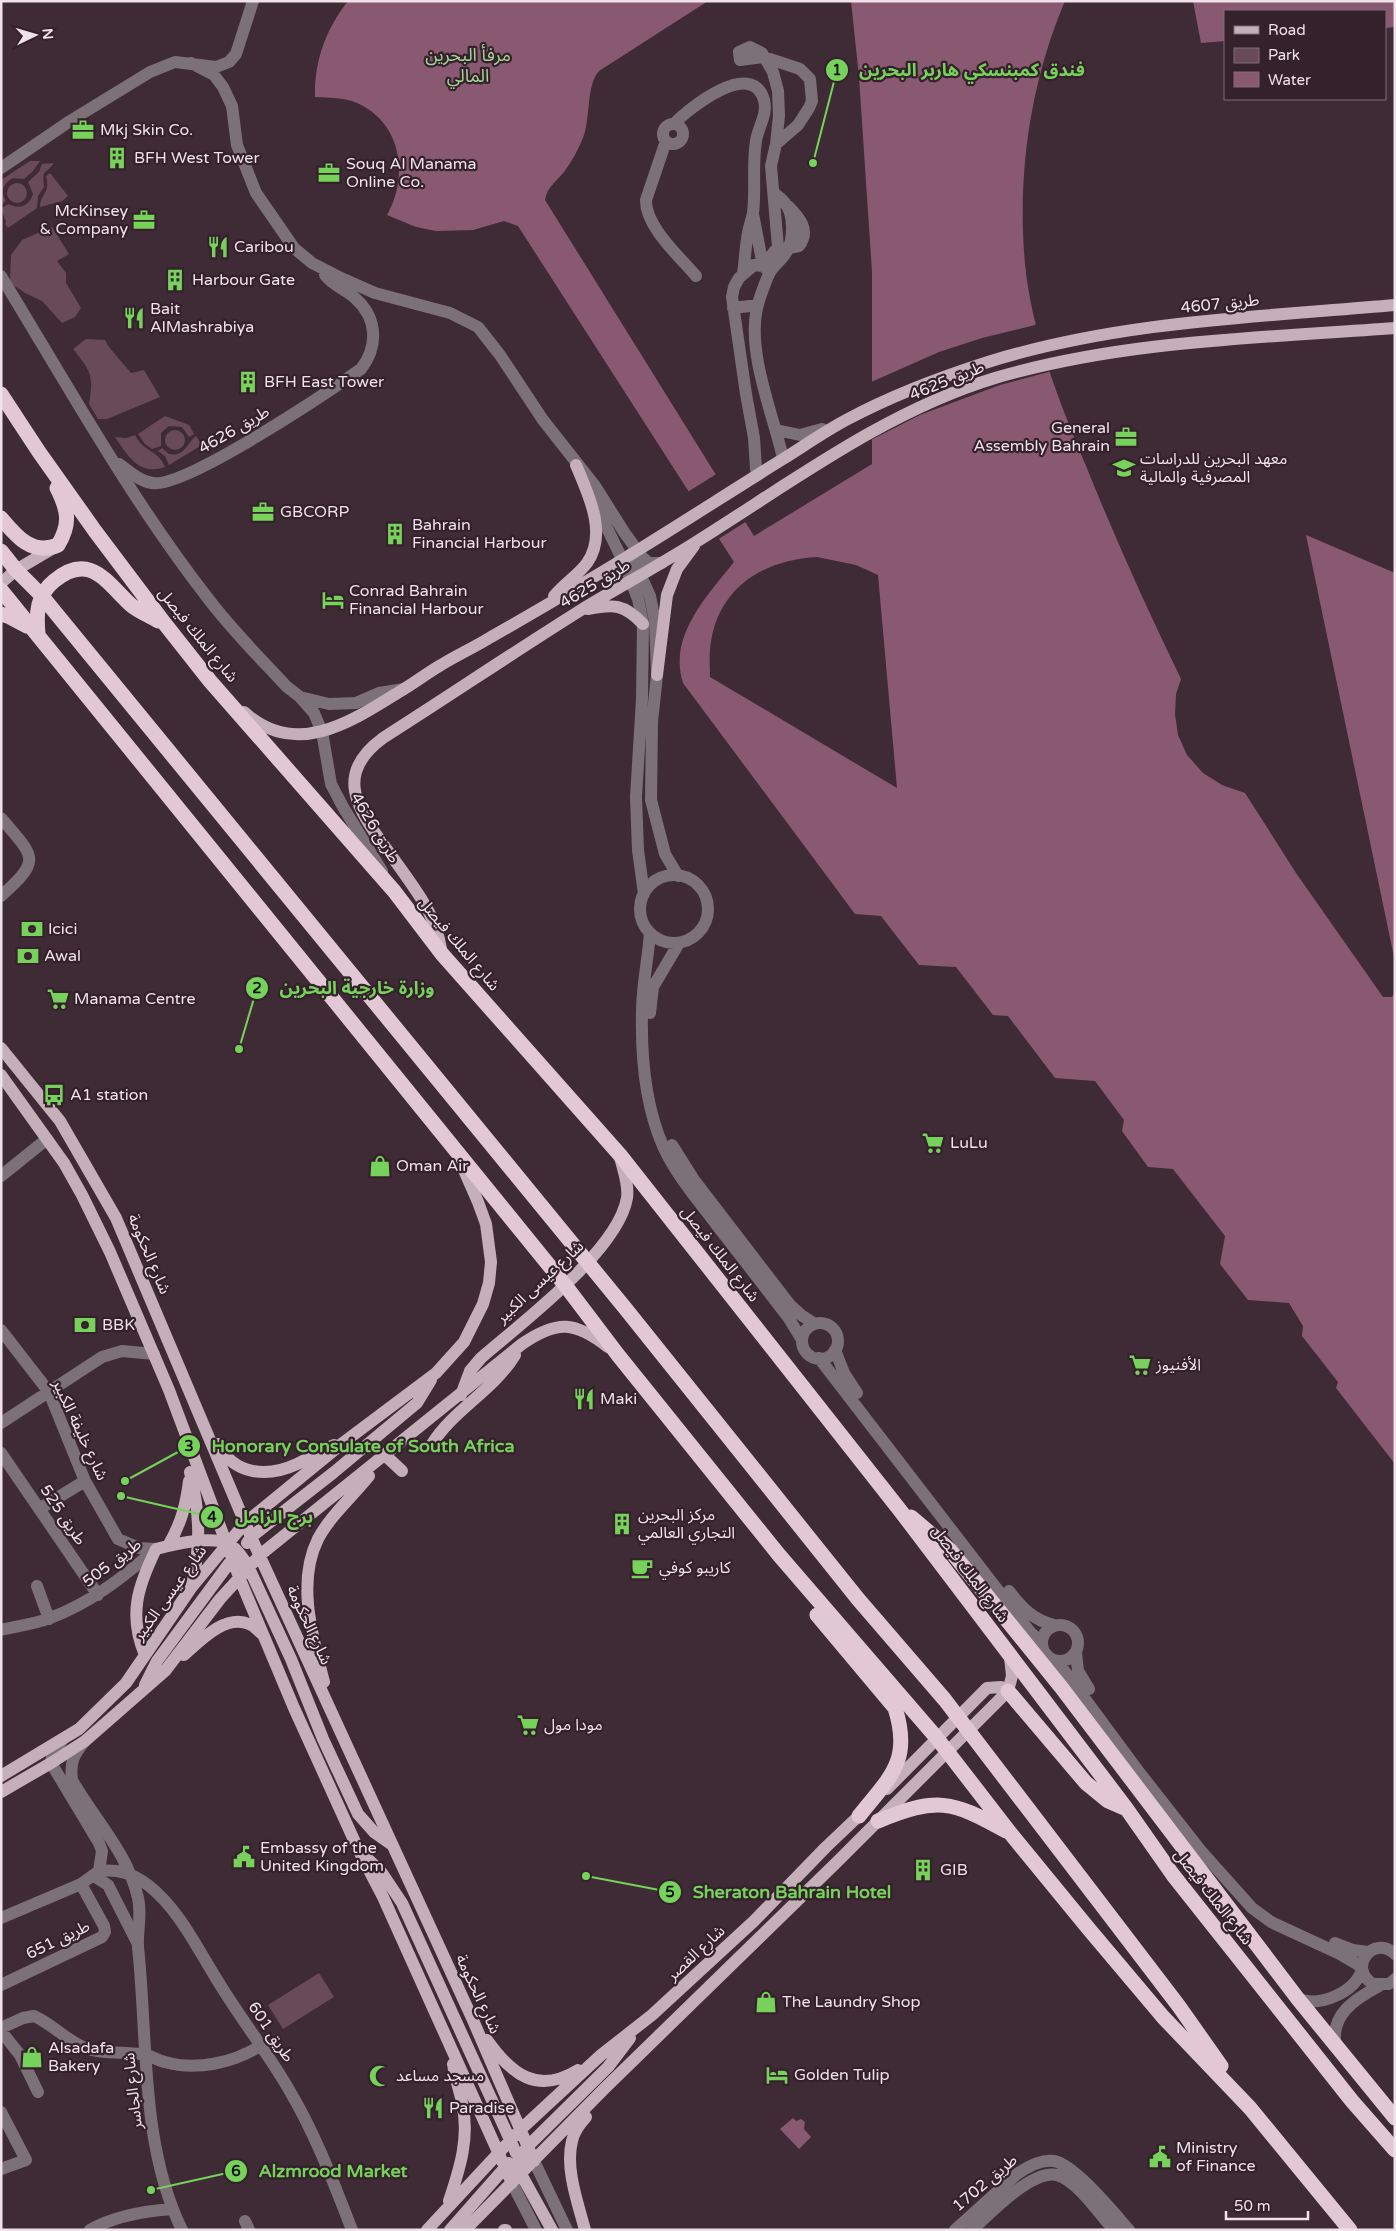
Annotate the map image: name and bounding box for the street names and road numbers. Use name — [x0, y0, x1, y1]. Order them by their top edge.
street label: طريق 4607 — [1180, 290, 1260, 318]
street label: طريق 4625 — [907, 357, 987, 405]
street label: طريق 4626 — [195, 402, 273, 458]
street label: طريق 4625 — [556, 555, 634, 613]
street label: شارع الملك فيصل — [152, 584, 242, 688]
street label: طريق 4626 — [346, 789, 404, 867]
street label: شارع الملك فيصل — [412, 893, 504, 996]
street label: شارع الملك فيصل — [675, 1202, 764, 1307]
street label: شارع الحكومة — [121, 1211, 175, 1298]
street label: شارع عيسى الكبير — [491, 1236, 589, 1330]
street label: شارع خليفة الكبير — [46, 1375, 112, 1485]
street label: طريق 525 — [35, 1481, 91, 1549]
street label: شارع الملك فيصل — [925, 1522, 1013, 1628]
street label: طريق 505 — [79, 1534, 146, 1592]
street label: شارع عيسى الكبير — [128, 1541, 213, 1646]
street label: شارع الحكومة — [280, 1582, 336, 1669]
street label: شارع الملك فيصل — [1168, 1845, 1257, 1950]
street label: طريق 651 — [23, 1916, 93, 1964]
street label: شارع القصر — [662, 1921, 731, 1987]
street label: شارع الحكومة — [449, 1951, 505, 2038]
street label: طريق 601 — [243, 1998, 299, 2066]
street label: شارع الجاسر — [119, 2051, 149, 2131]
street label: طريق 1702 — [948, 2150, 1022, 2216]

